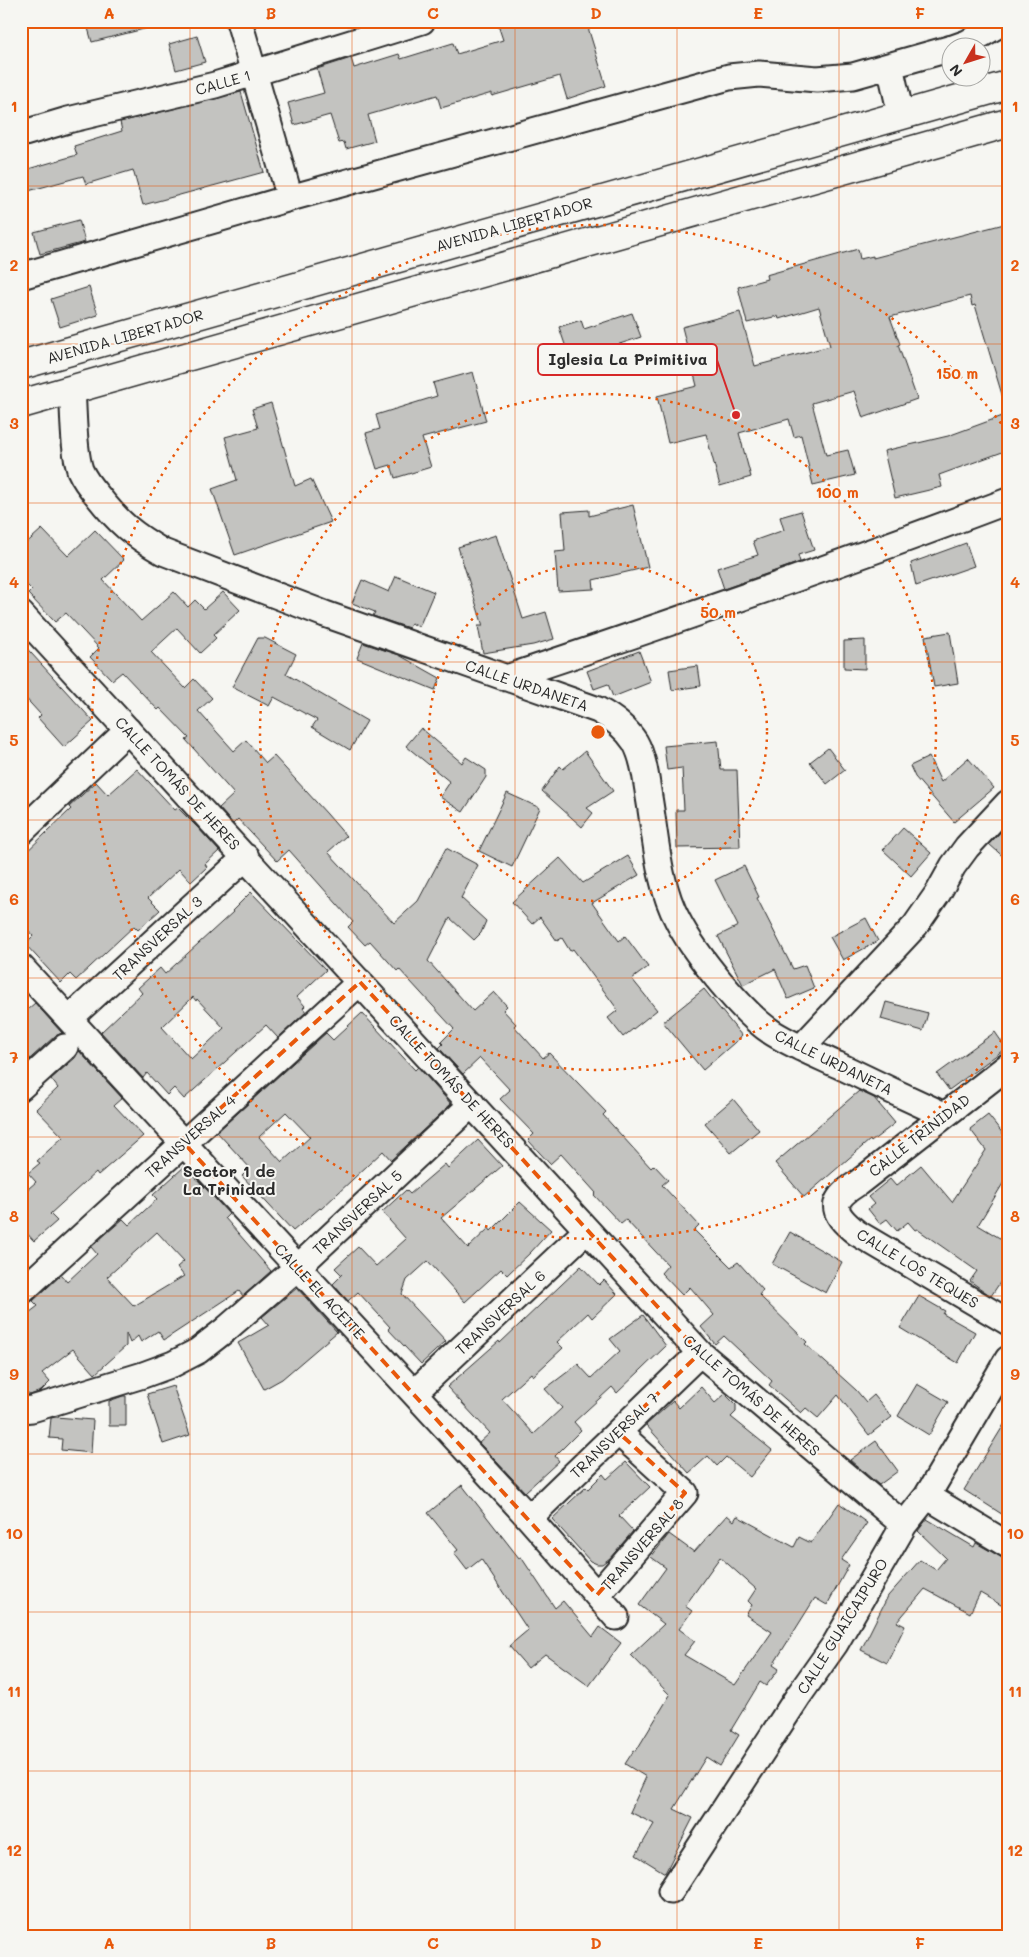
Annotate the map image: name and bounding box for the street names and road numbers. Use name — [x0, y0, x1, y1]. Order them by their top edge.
street label: CALLE 1 — [193, 65, 253, 99]
street label: AVENIDA LIBERTADOR — [433, 192, 595, 256]
street label: AVENIDA LIBERTADOR — [44, 304, 206, 368]
street label: CALLE URDANETA — [463, 655, 591, 715]
street label: CALLE TOMÁS DE HERES — [111, 712, 245, 854]
street label: TRANSVERSAL 3 — [108, 891, 206, 985]
street label: CALLE TOMÁS DE HERES — [385, 1010, 519, 1152]
street label: CALLE URDANETA — [772, 1025, 896, 1099]
street label: CALLE TRINIDAD — [864, 1089, 974, 1181]
street label: TRANSVERSAL 4 — [140, 1090, 240, 1182]
street label: TRANSVERSAL 5 — [308, 1165, 406, 1259]
street label: CALLE LOS TEQUES — [853, 1224, 983, 1312]
street label: CALLE EL ACEITE — [270, 1239, 370, 1343]
street label: TRANSVERSAL 6 — [451, 1265, 549, 1359]
street label: CALLE TOMÁS DE HERES — [679, 1330, 825, 1460]
street label: TRANSVERSAL 7 — [565, 1388, 663, 1482]
street label: TRANSVERSAL 8 — [596, 1494, 688, 1594]
street label: CALLE GUAICAIPURO — [792, 1554, 892, 1698]

